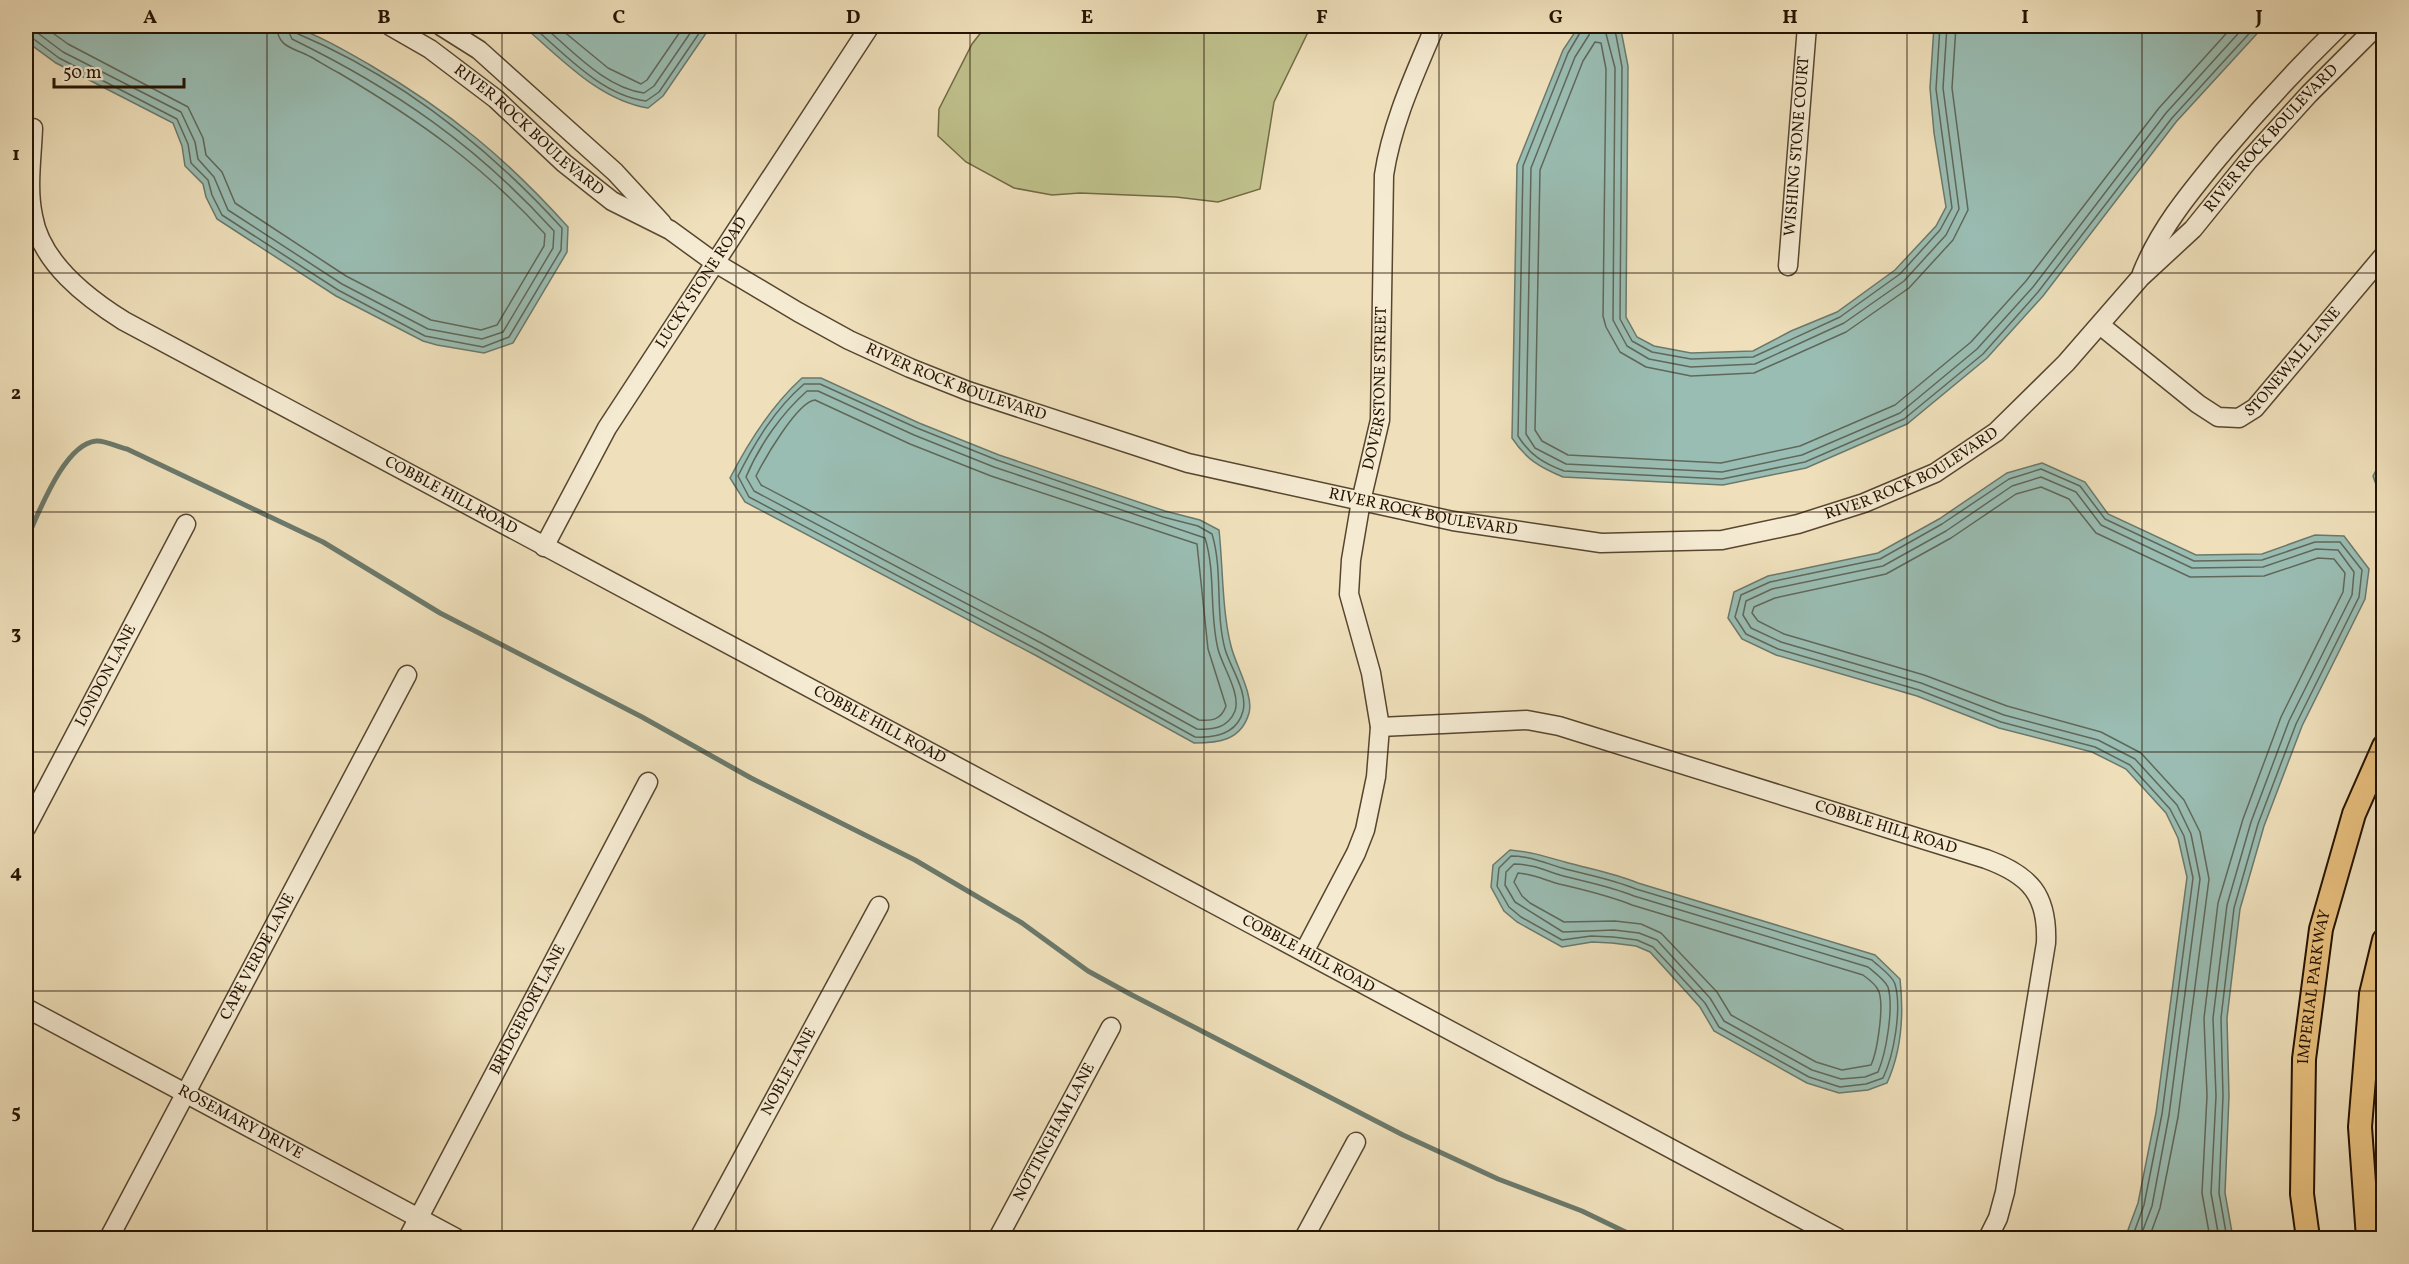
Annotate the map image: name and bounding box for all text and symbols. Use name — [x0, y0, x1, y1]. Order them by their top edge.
text: A — [143, 4, 157, 32]
text: B — [377, 4, 391, 32]
text: C — [613, 4, 626, 32]
text: D — [846, 4, 860, 32]
text: E — [1081, 4, 1093, 32]
text: F — [1316, 4, 1328, 32]
text: G — [1549, 4, 1563, 32]
text: H — [1782, 4, 1798, 32]
text: I — [2021, 4, 2029, 32]
text: J — [2254, 4, 2263, 32]
scale bar — [54, 51, 184, 89]
street label: WISHING STONE COURT — [1779, 55, 1816, 237]
street label: RIVER ROCK BOULEVARD — [449, 59, 608, 201]
street label: RIVER ROCK BOULEVARD — [2199, 59, 2344, 218]
text: 50 m — [63, 61, 102, 86]
text: 1 — [12, 141, 20, 169]
street label: LUCKY STONE ROAD — [651, 213, 753, 353]
street label: STONEWALL LANE — [2241, 302, 2346, 423]
street label: DOVERSTONE STREET — [1358, 306, 1393, 472]
street label: RIVER ROCK BOULEVARD — [862, 338, 1049, 427]
text: 2 — [11, 380, 21, 408]
street label: RIVER ROCK BOULEVARD — [1822, 422, 2003, 526]
street label: COBBLE HILL ROAD — [381, 451, 522, 541]
street label: RIVER ROCK BOULEVARD — [1327, 483, 1519, 541]
text: 3 — [11, 620, 21, 648]
street label: LONDON LANE — [70, 621, 142, 731]
street label: COBBLE HILL ROAD — [809, 681, 950, 770]
street label: COBBLE HILL ROAD — [1812, 795, 1960, 860]
text: 4 — [10, 859, 22, 887]
street label: CAPE VERDE LANE — [215, 890, 300, 1024]
street label: IMPERIAL PARKWAY — [2293, 907, 2337, 1064]
street label: COBBLE HILL ROAD — [1238, 910, 1379, 999]
street label: BRIDGEPORT LANE — [485, 941, 571, 1079]
street label: NOBLE LANE — [756, 1024, 822, 1120]
street label: NOTTINGHAM LANE — [1009, 1059, 1101, 1205]
street label: ROSEMARY DRIVE — [174, 1080, 307, 1165]
text: 5 — [11, 1099, 21, 1127]

